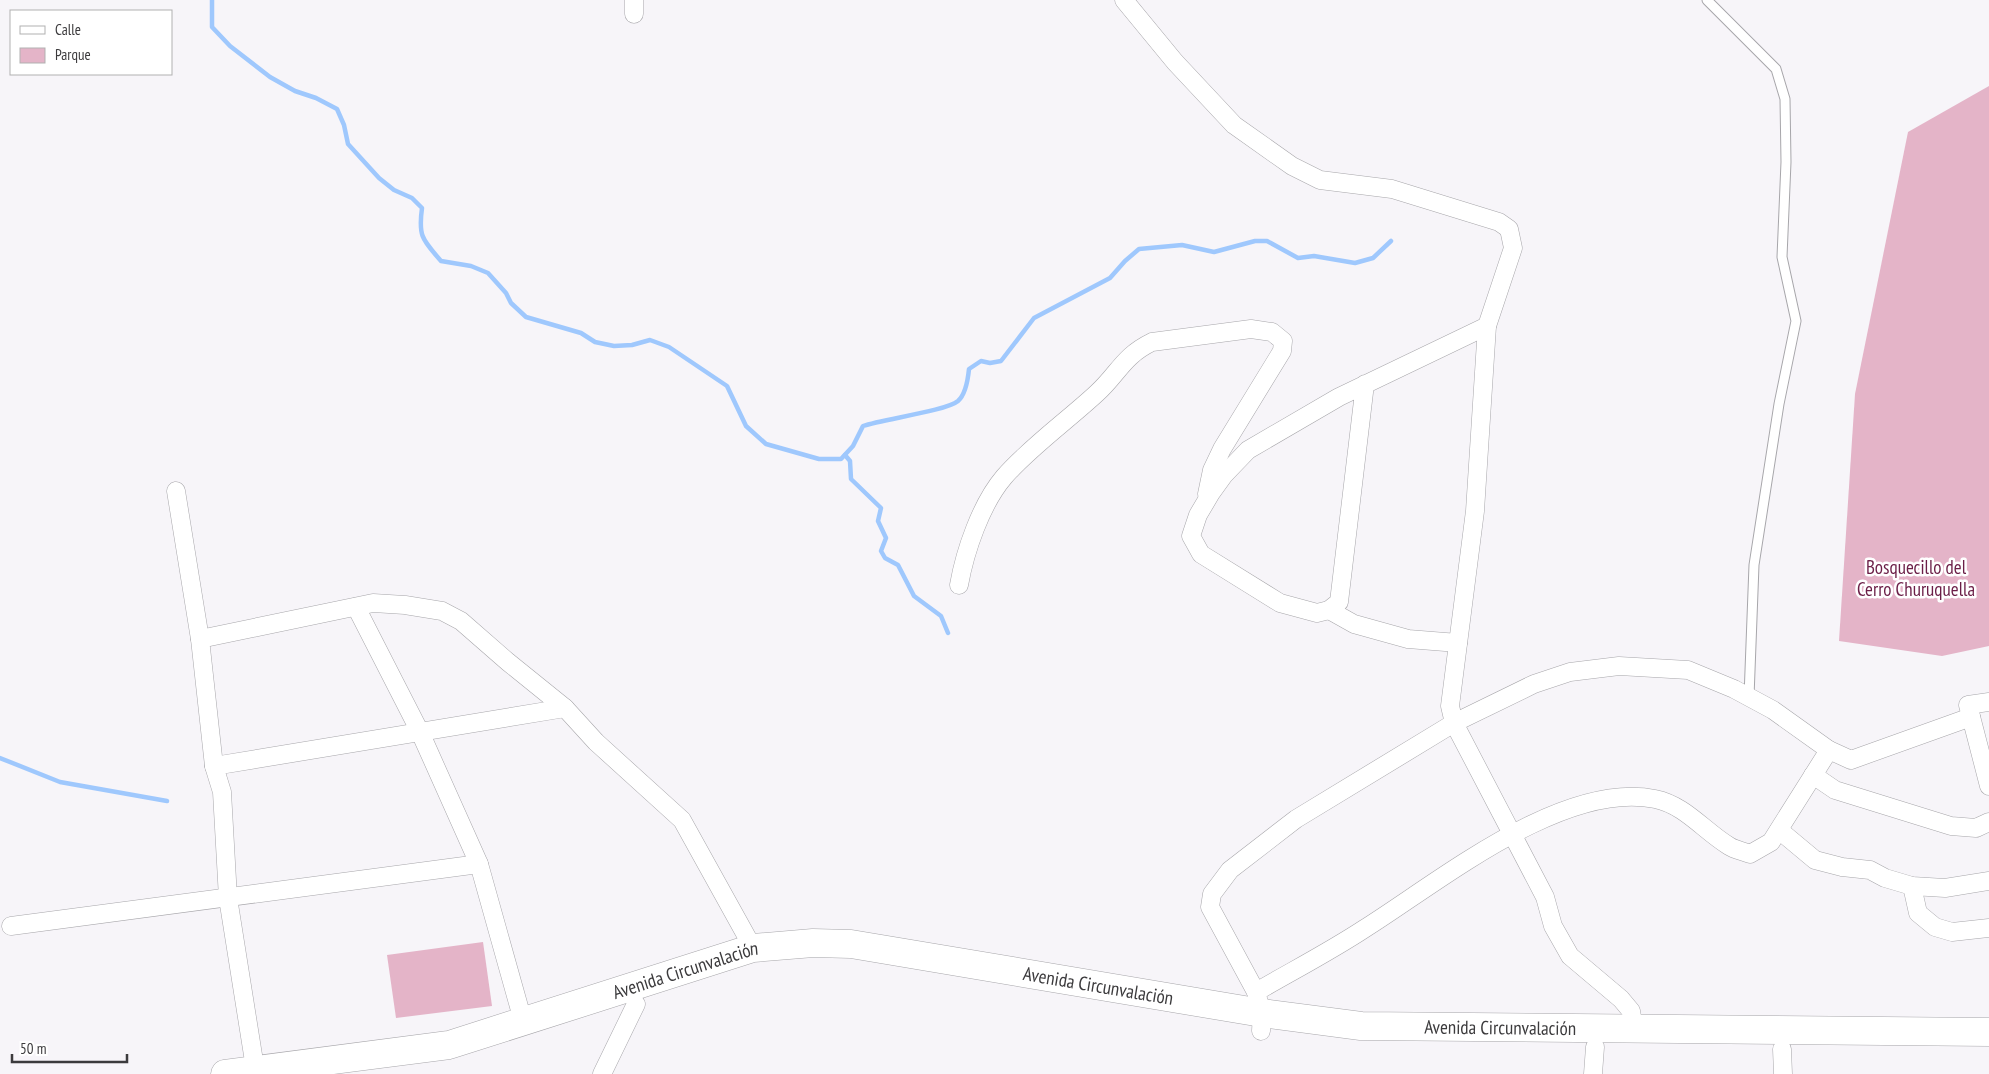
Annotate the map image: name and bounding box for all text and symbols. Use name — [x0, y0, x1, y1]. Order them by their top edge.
legend — [10, 10, 172, 75]
text: Calle — [55, 20, 81, 39]
text: Parque — [55, 45, 91, 64]
park label: Bosquecillo del Cerro Churuquella — [1857, 555, 1975, 601]
street label: Avenida Circunvalación — [609, 936, 759, 1004]
street label: Avenida Circunvalación — [1021, 961, 1175, 1010]
street label: Avenida Circunvalación — [1424, 1015, 1576, 1040]
scale bar — [12, 1032, 128, 1064]
text: 50 m — [20, 1039, 46, 1058]

